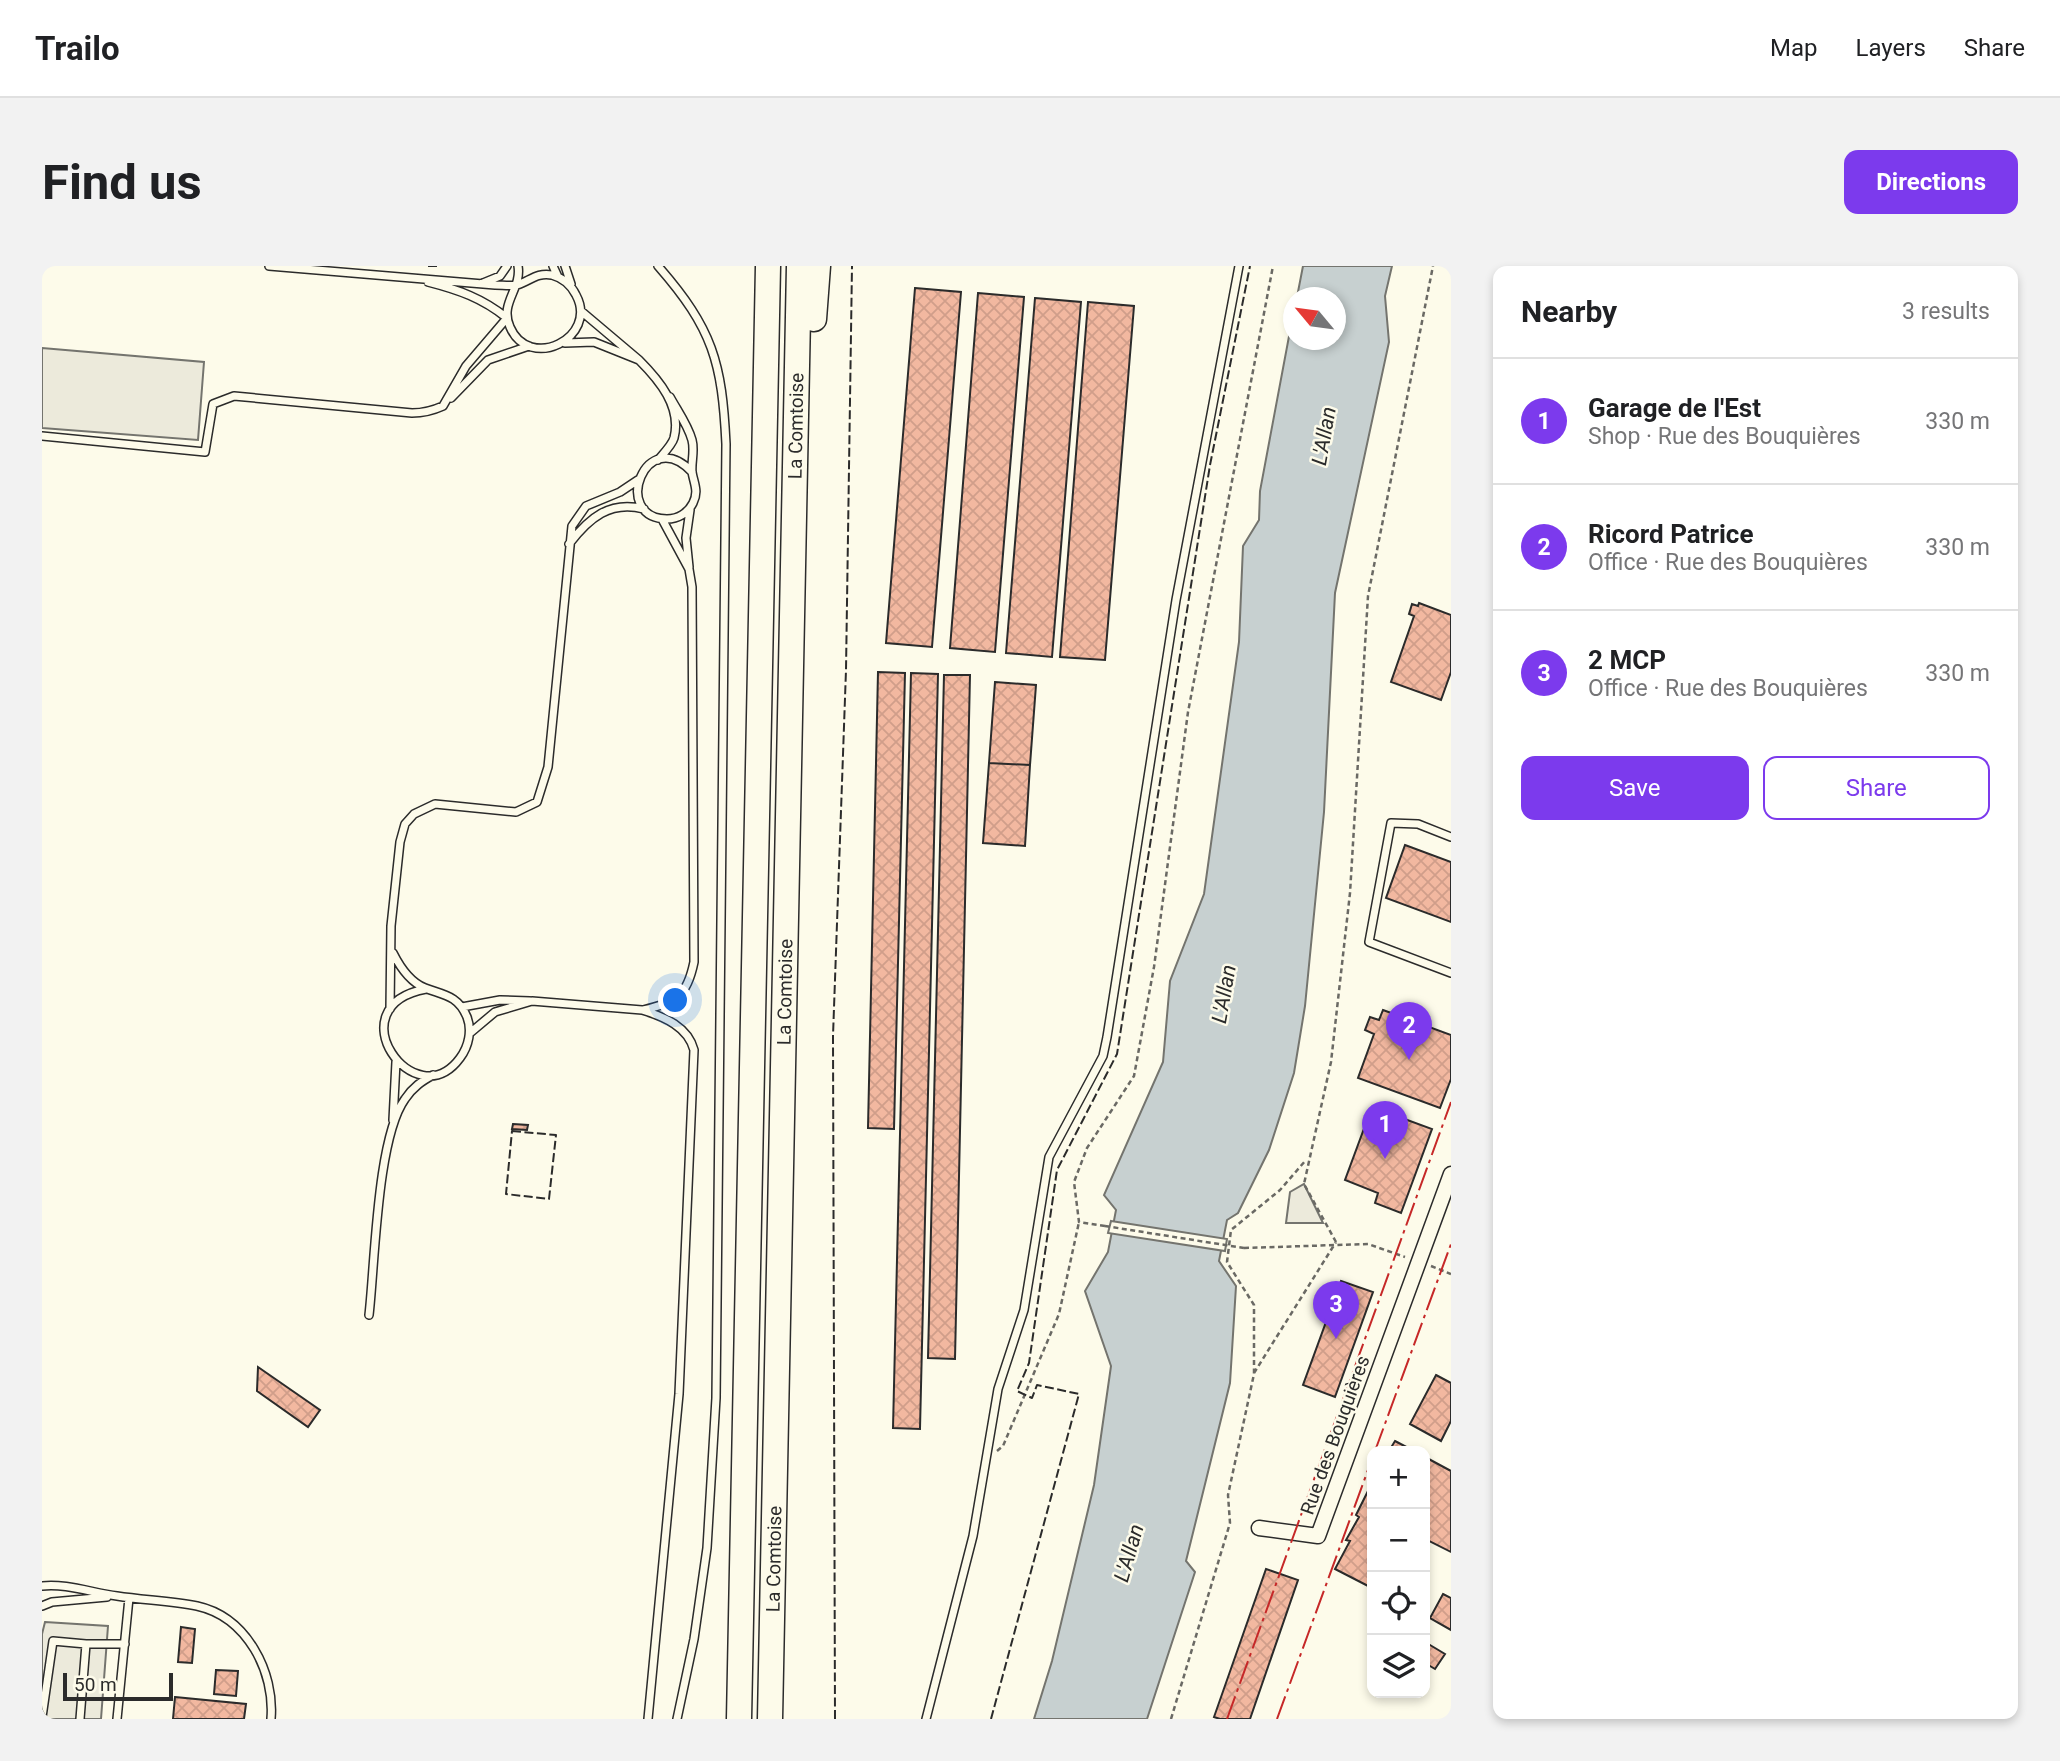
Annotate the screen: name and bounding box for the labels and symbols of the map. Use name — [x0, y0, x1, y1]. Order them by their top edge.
north arrow — [1283, 287, 1346, 350]
street label: La Comtoise — [784, 373, 808, 479]
water label: L'Allan — [1307, 405, 1341, 467]
street label: La Comtoise — [773, 939, 797, 1045]
water label: L'Allan — [1207, 963, 1241, 1025]
your location — [658, 983, 692, 1017]
pin: 2 — [1386, 1002, 1432, 1060]
pin: 1 — [1362, 1101, 1408, 1159]
pin: 3 — [1313, 1281, 1359, 1339]
street label: Rue des Bouquières — [1296, 1352, 1374, 1518]
street label: La Comtoise — [762, 1506, 786, 1612]
water label: L'Allan — [1109, 1521, 1149, 1585]
scale bar — [63, 1670, 173, 1702]

